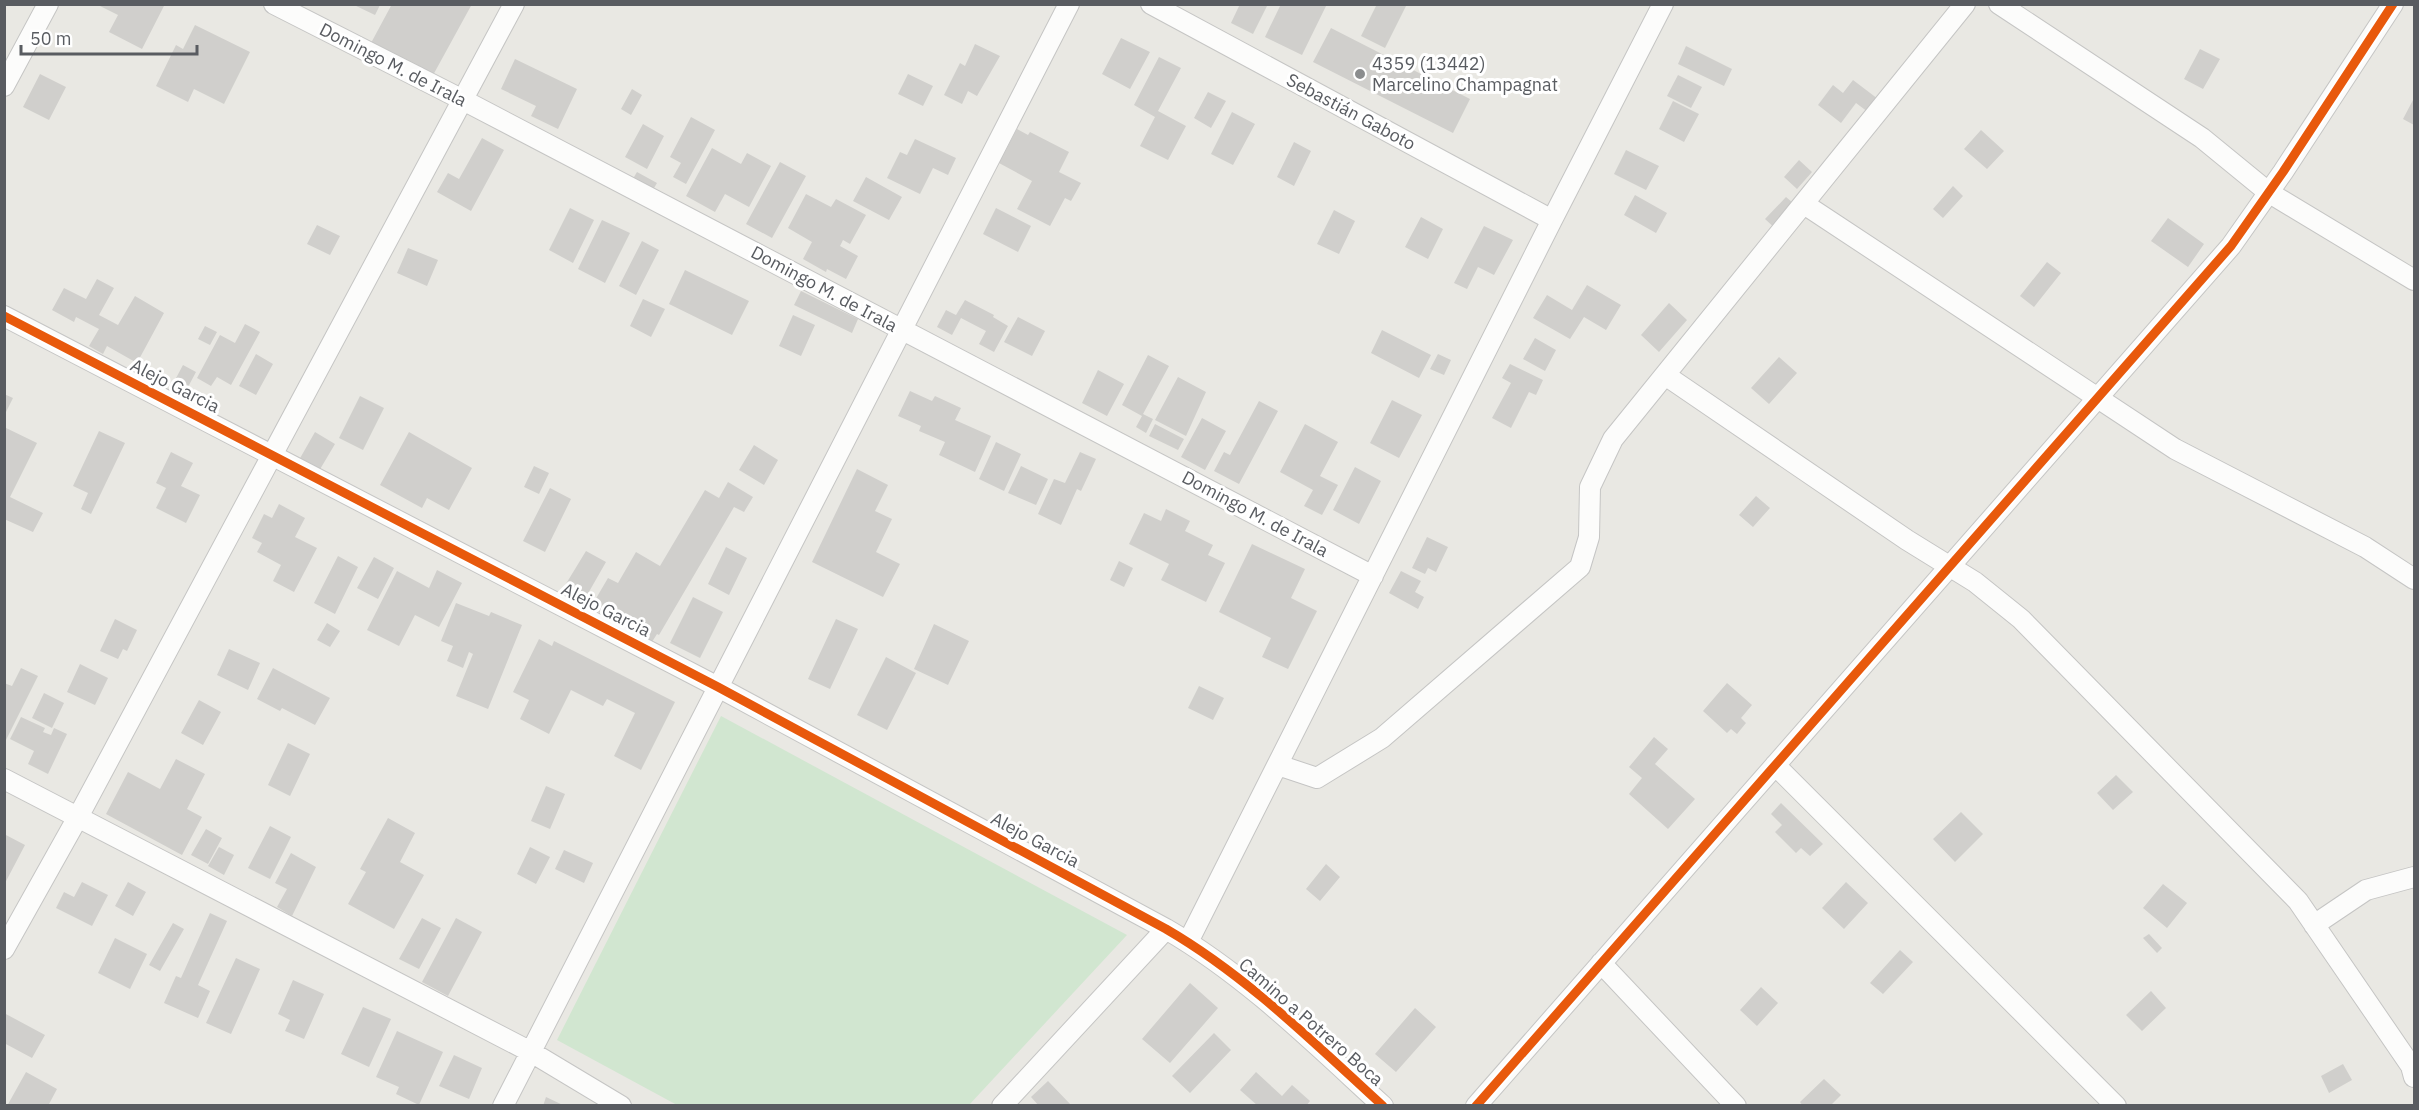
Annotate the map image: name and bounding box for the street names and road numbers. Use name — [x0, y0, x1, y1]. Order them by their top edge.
street label: Domingo M. de Irala — [316, 17, 471, 112]
street label: Sebastián Gaboto — [1283, 68, 1420, 155]
street label: Domingo M. de Irala — [747, 240, 902, 337]
street label: Alejo Garcia — [127, 353, 224, 418]
street label: Domingo M. de Irala — [1178, 465, 1333, 562]
street label: Alejo Garcia — [558, 577, 655, 642]
street label: Alejo Garcia — [987, 807, 1084, 873]
street label: Camino a Potrero Boca — [1234, 953, 1389, 1091]

